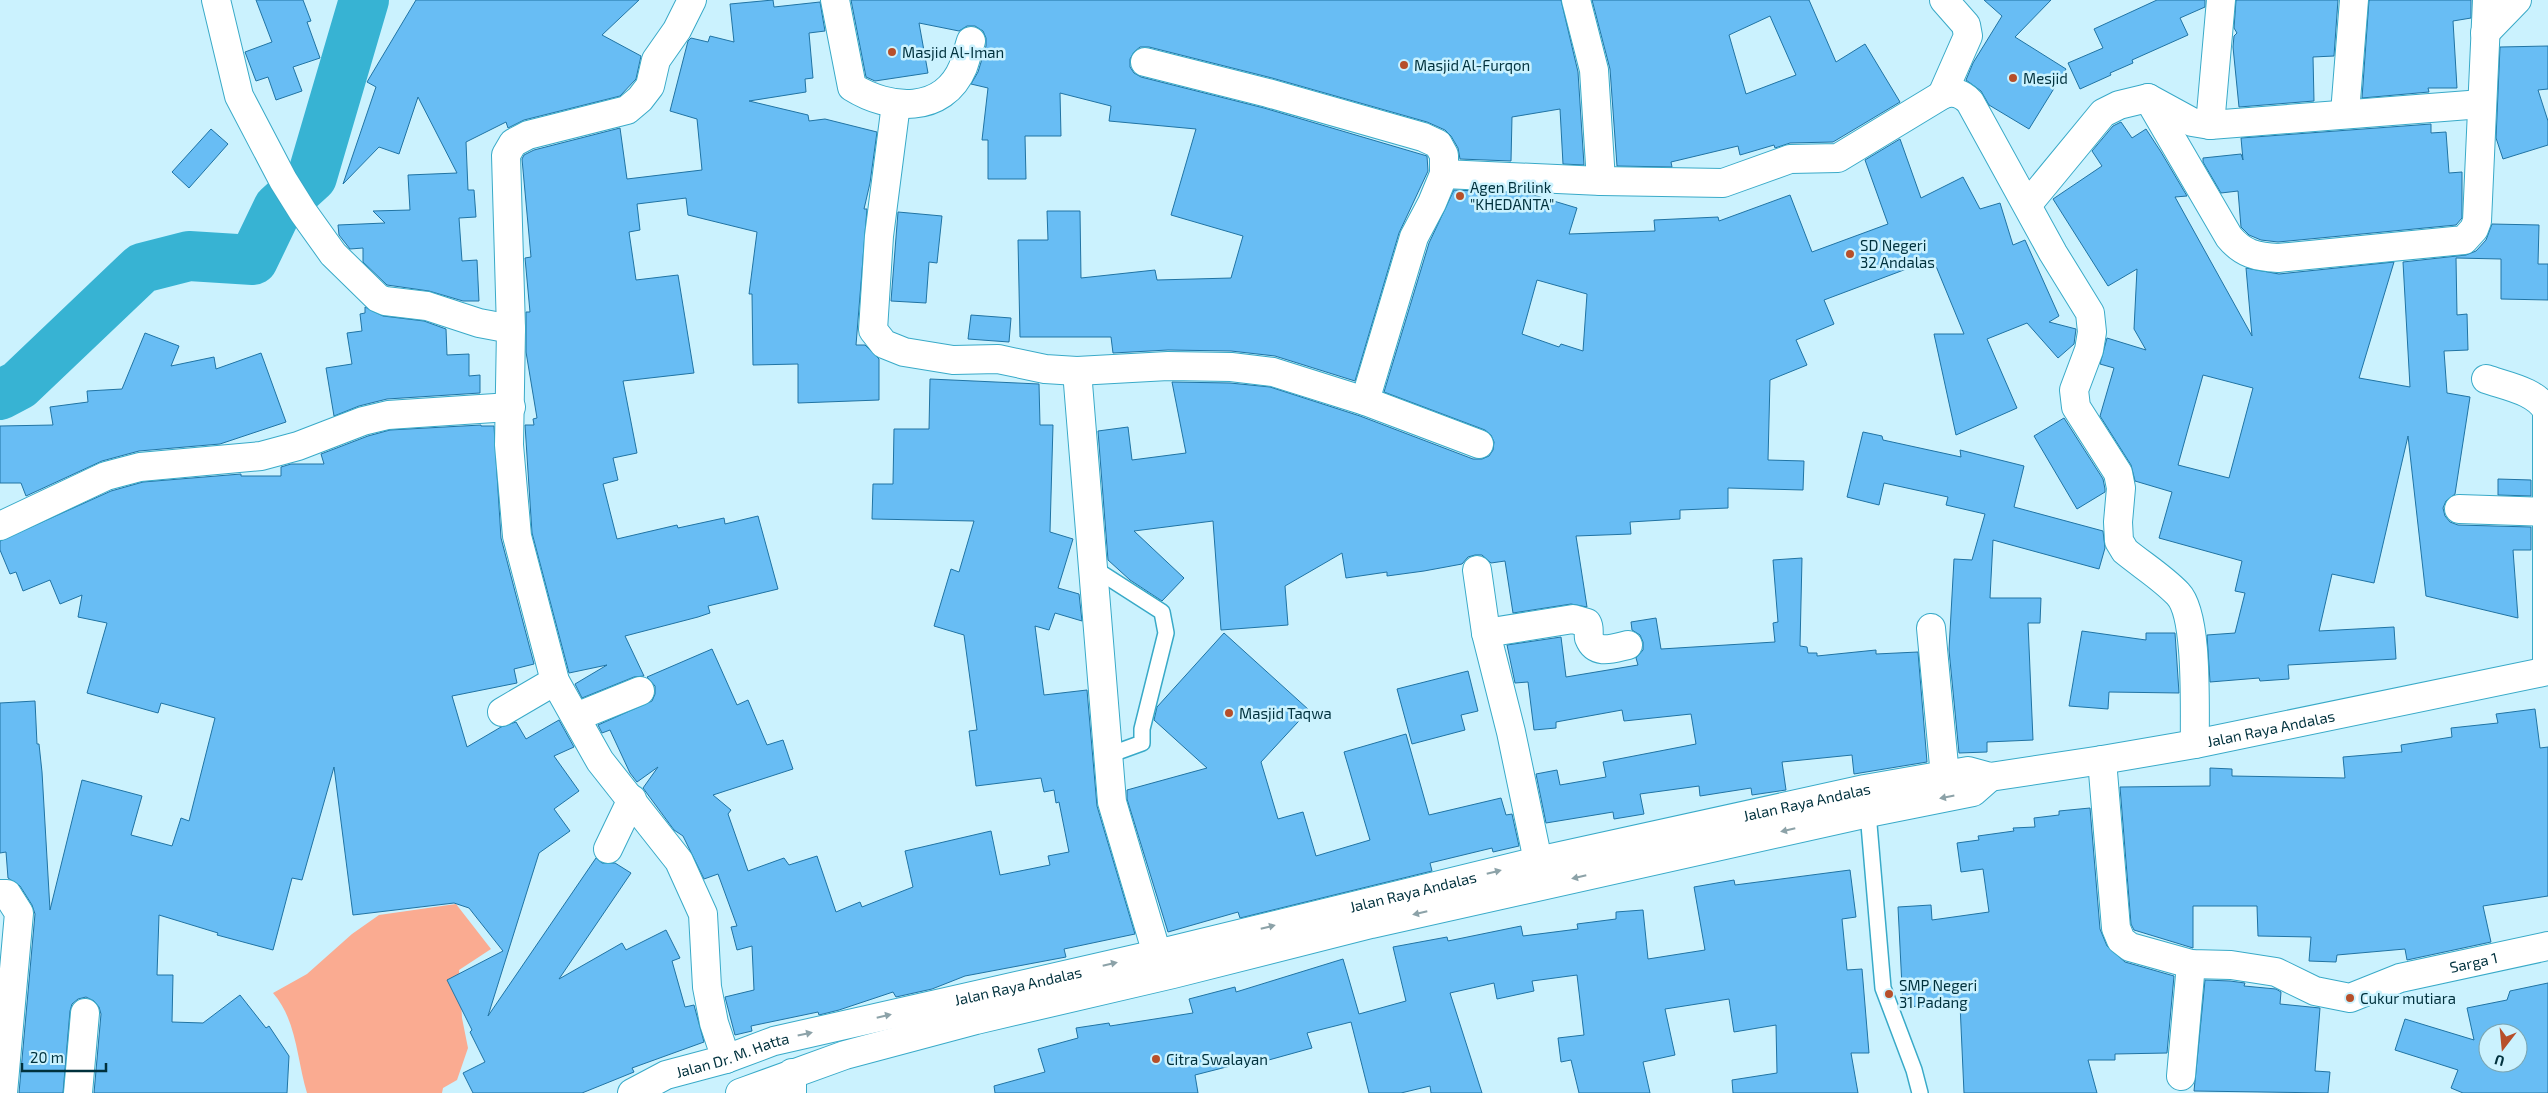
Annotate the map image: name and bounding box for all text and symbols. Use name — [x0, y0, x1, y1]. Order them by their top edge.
place label: Masjid Al-Iman — [902, 43, 1004, 62]
marker: Masjid Al-Iman — [886, 46, 898, 58]
place label: Masjid Al-Furqon — [1414, 56, 1530, 75]
marker: Masjid Al-Furqon — [1398, 59, 1410, 71]
place label: Mesjid — [2023, 69, 2068, 88]
marker: Mesjid — [2007, 72, 2019, 84]
place label: Agen Brilink "KHEDANTA" — [1470, 178, 1554, 213]
marker: Agen Brilink "KHEDANTA" — [1454, 190, 1466, 202]
place label: SD Negeri 32 Andalas — [1860, 236, 1935, 271]
marker: SD Negeri 32 Andalas — [1844, 248, 1856, 260]
place label: Masjid Taqwa — [1239, 704, 1332, 723]
street label: Jalan Raya Andalas — [2205, 706, 2336, 750]
marker: Masjid Taqwa — [1223, 707, 1235, 719]
street label: Jalan Raya Andalas — [1741, 779, 1872, 825]
one-way arrow — [1939, 794, 1955, 802]
one-way arrow — [1781, 826, 1796, 834]
street label: Jalan Raya Andalas — [1348, 867, 1478, 916]
one-way arrow — [1487, 868, 1502, 876]
one-way arrow — [1571, 873, 1586, 881]
one-way arrow — [1413, 909, 1428, 917]
one-way arrow — [1261, 923, 1276, 931]
street label: Sarga 1 — [2448, 948, 2499, 976]
one-way arrow — [1103, 960, 1118, 968]
street label: Jalan Raya Andalas — [953, 962, 1083, 1009]
place label: SMP Negeri 31 Padang — [1899, 976, 1977, 1011]
marker: SMP Negeri 31 Padang — [1883, 988, 1895, 1000]
place label: Cukur mutiara — [2360, 989, 2456, 1007]
marker: Cukur mutiara — [2344, 992, 2356, 1004]
one-way arrow — [876, 1012, 891, 1020]
north arrow — [2478, 1023, 2528, 1073]
street label: Jalan Dr. M. Hatta — [674, 1029, 791, 1081]
one-way arrow — [798, 1030, 813, 1038]
scale bar — [22, 1040, 106, 1072]
text: 20 m — [30, 1048, 64, 1066]
place label: Citra Swalayan — [1166, 1050, 1268, 1068]
text: U — [2492, 1051, 2506, 1070]
marker: Citra Swalayan — [1150, 1053, 1162, 1065]

